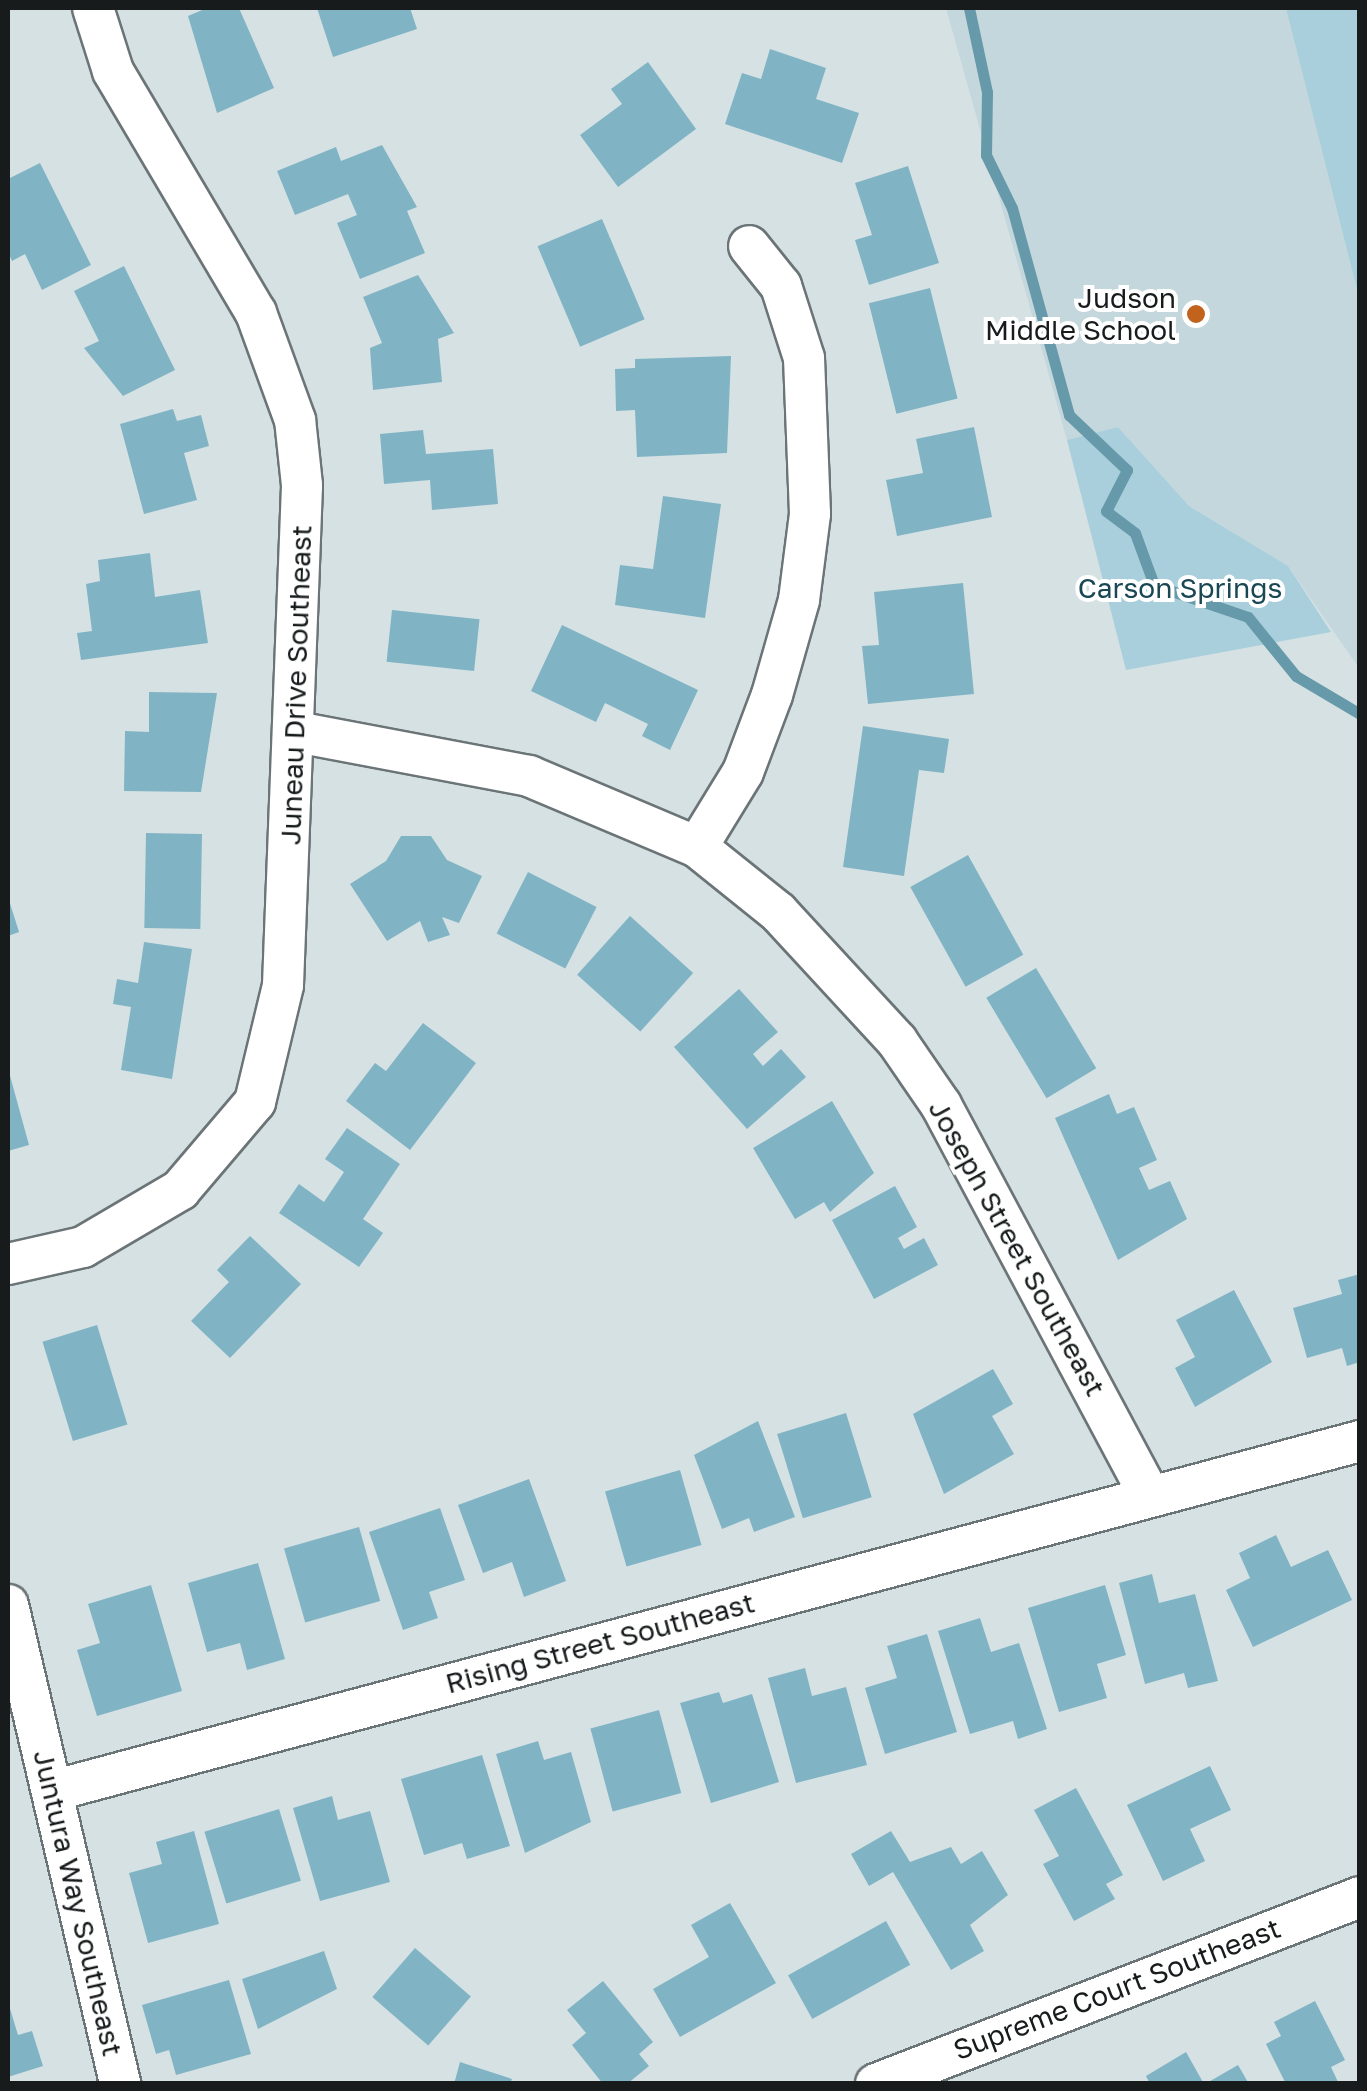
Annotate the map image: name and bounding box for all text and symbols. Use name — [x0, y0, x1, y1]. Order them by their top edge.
place label: Judson Middle School — [985, 281, 1176, 347]
marker: Judson Middle School — [1185, 303, 1207, 325]
street label: Juneau Drive Southeast — [274, 524, 318, 846]
park label: Carson Springs — [1078, 571, 1282, 605]
street label: Joseph Street Southeast — [922, 1094, 1112, 1402]
street label: Rising Street Southeast — [442, 1586, 758, 1700]
street label: Juntura Way Southeast — [26, 1747, 130, 2059]
street label: Supreme Court Southeast — [949, 1911, 1285, 2067]

